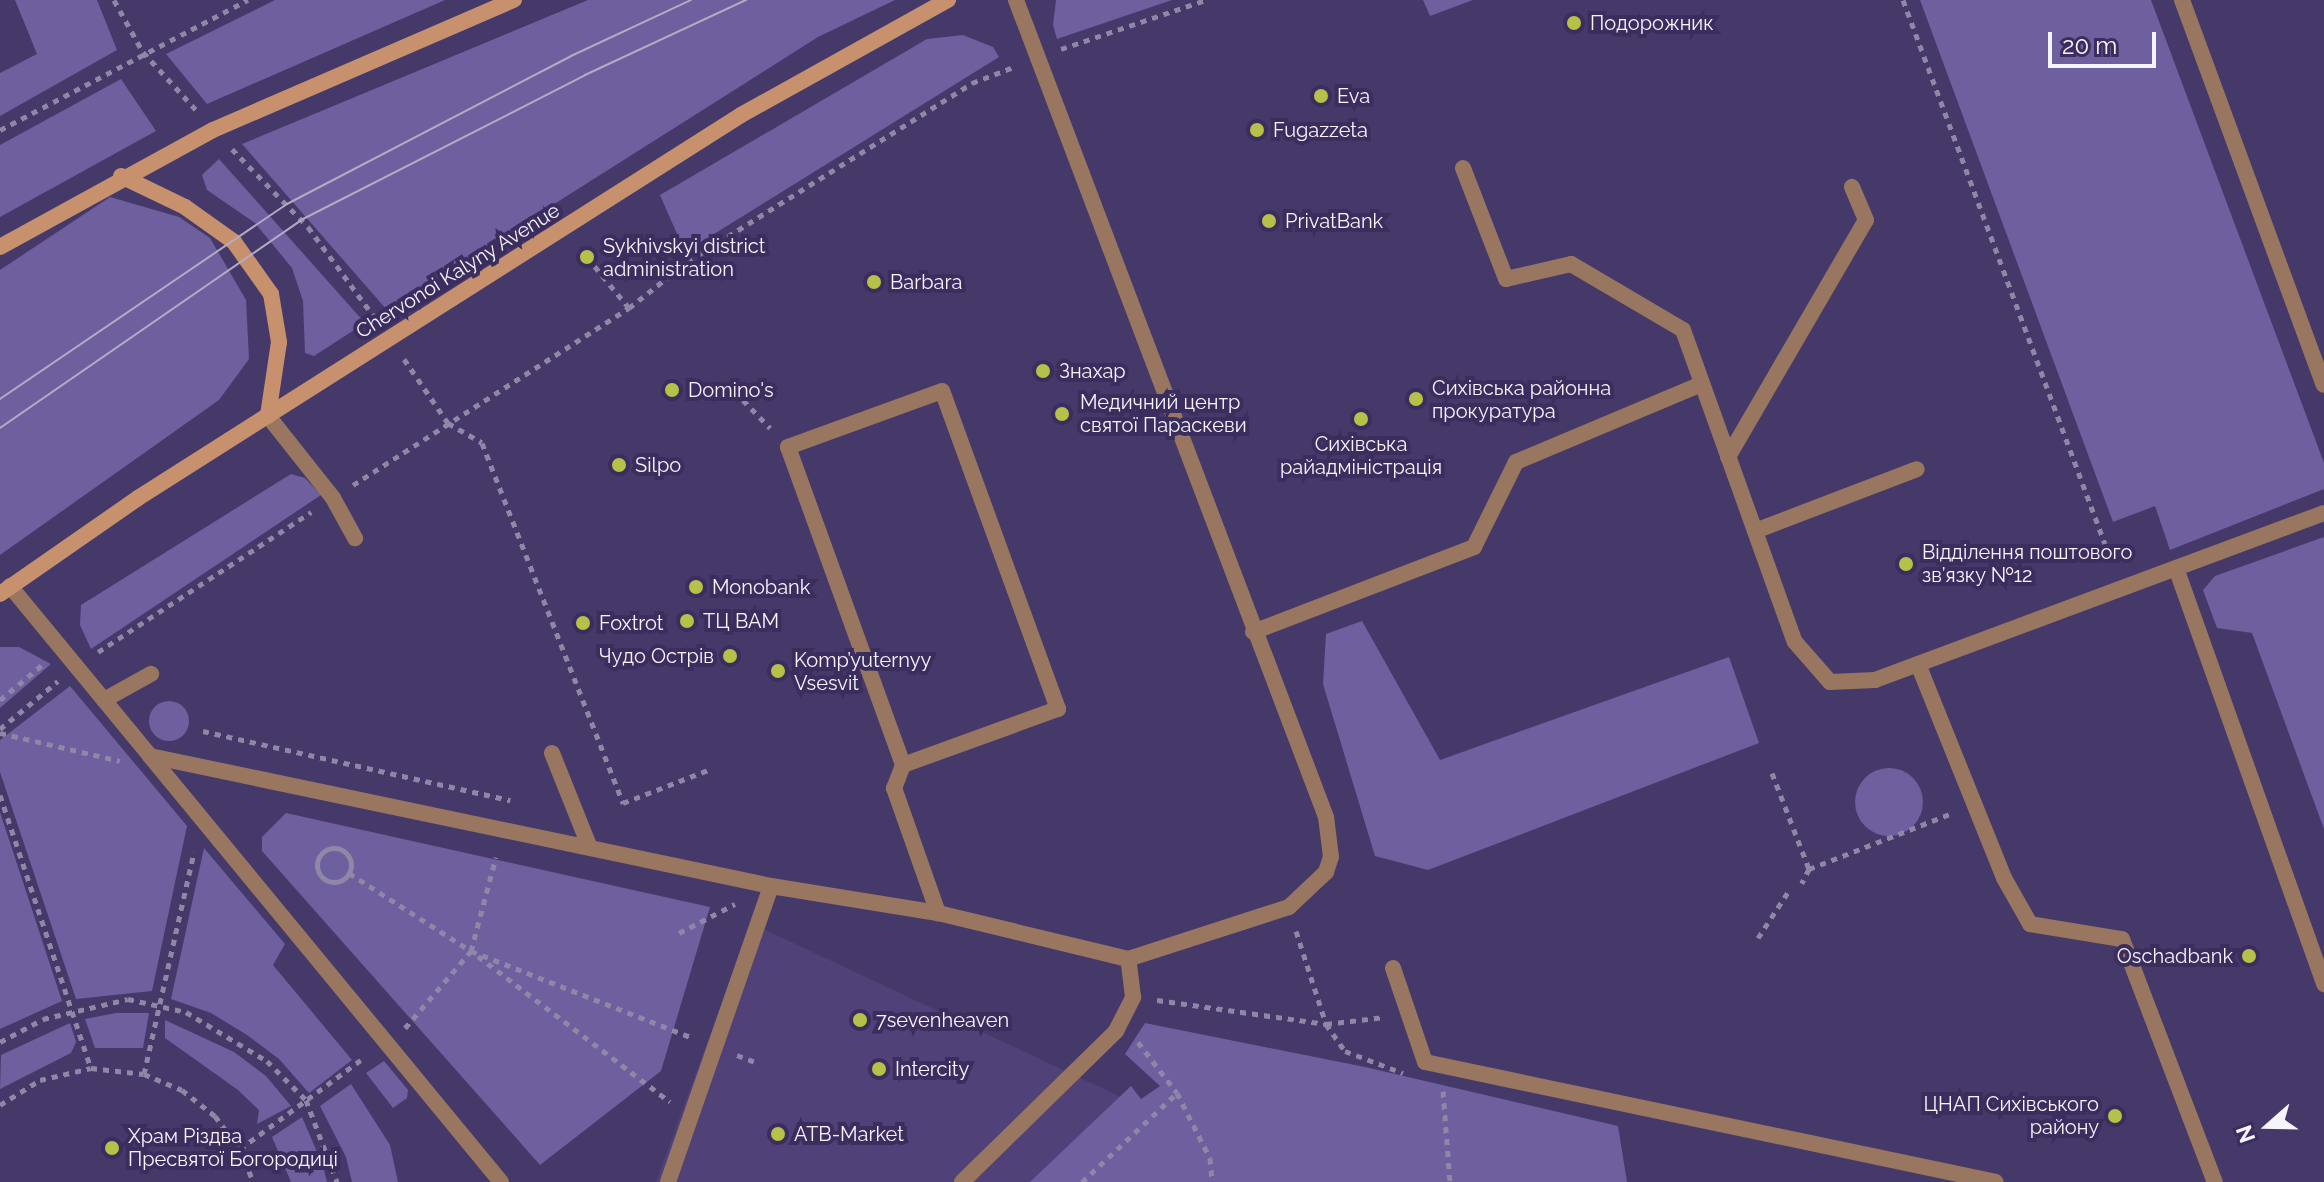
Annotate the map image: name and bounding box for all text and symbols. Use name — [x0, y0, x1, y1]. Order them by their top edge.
place label: Подорожник — [1590, 11, 1714, 35]
marker: Подорожник — [1565, 14, 1583, 32]
scale bar — [2052, 16, 2160, 66]
text: 20 m — [2062, 31, 2117, 60]
place label: Eva — [1337, 84, 1370, 108]
marker: Eva — [1312, 87, 1330, 105]
place label: Fugazzeta — [1273, 118, 1368, 142]
marker: Fugazzeta — [1248, 121, 1266, 139]
street label: Chervonoi Kalyny Avenue — [351, 198, 565, 344]
place label: PrivatBank — [1285, 209, 1383, 233]
marker: PrivatBank — [1260, 212, 1278, 230]
place label: Sykhivskyi district administration — [603, 234, 765, 281]
marker: Sykhivskyi district administration — [578, 248, 596, 266]
place label: Barbara — [890, 270, 962, 294]
marker: Barbara — [865, 273, 883, 291]
place label: Знахар — [1059, 359, 1126, 383]
marker: Знахар — [1034, 362, 1052, 380]
place label: Сихівська районна прокуратура — [1432, 376, 1611, 423]
place label: Domino's — [688, 378, 774, 402]
marker: Domino's — [663, 381, 681, 399]
place label: Медичний центр святої Параскеви — [1080, 390, 1247, 437]
marker: Сихівська районна прокуратура — [1407, 390, 1425, 408]
marker: Медичний центр святої Параскеви — [1051, 403, 1073, 425]
marker: Сихівська райадміністрація — [1352, 410, 1370, 428]
place label: Сихівська райадміністрація — [1280, 432, 1442, 479]
place label: Silpo — [635, 453, 681, 477]
marker: Silpo — [610, 456, 628, 474]
place label: Відділення поштового зв’язку №12 — [1922, 540, 2132, 587]
marker: Відділення поштового зв’язку №12 — [1897, 555, 1915, 573]
place label: Monobank — [712, 575, 810, 599]
marker: Monobank — [687, 578, 705, 596]
place label: ТЦ ВАМ — [703, 609, 779, 633]
place label: Foxtrot — [599, 611, 663, 635]
marker: ТЦ ВАМ — [678, 612, 696, 630]
marker: Foxtrot — [574, 614, 592, 632]
place label: Чудо Острів — [599, 644, 714, 668]
marker: Чудо Острів — [721, 647, 739, 665]
place label: Komp’yuternyy Vsesvit — [794, 648, 931, 695]
marker: Komp’yuternyy Vsesvit — [769, 662, 787, 680]
place label: Oschadbank — [2117, 944, 2233, 968]
marker: Oschadbank — [2240, 947, 2258, 965]
place label: 7sevenheaven — [876, 1008, 1009, 1032]
marker: 7sevenheaven — [851, 1011, 869, 1029]
place label: Intercity — [895, 1057, 969, 1081]
marker: Intercity — [870, 1060, 888, 1078]
north arrow — [2228, 1086, 2308, 1166]
place label: ЦНАП Сихівського району — [1923, 1092, 2099, 1139]
marker: ЦНАП Сихівського району — [2106, 1107, 2124, 1125]
place label: ATB-Market — [794, 1122, 904, 1146]
text: N — [2230, 1122, 2261, 1147]
place label: Храм Різдва Пресвятої Богородиці — [128, 1124, 338, 1171]
marker: ATB-Market — [769, 1125, 787, 1143]
marker: Храм Різдва Пресвятої Богородиці — [103, 1139, 121, 1157]

